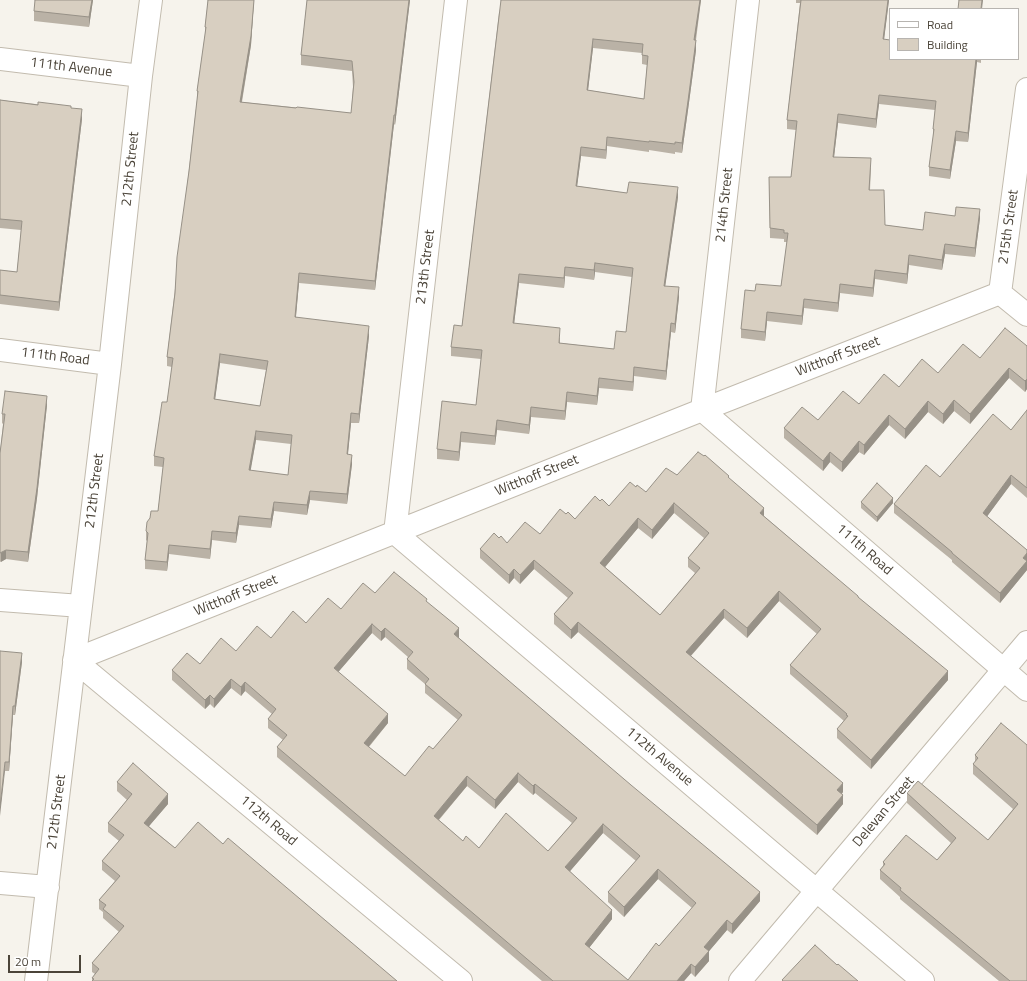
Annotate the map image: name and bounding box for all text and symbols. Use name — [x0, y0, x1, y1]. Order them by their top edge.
legend — [889, 8, 1019, 60]
text: Road — [927, 15, 953, 34]
text: Building — [927, 35, 968, 54]
street label: 111th Avenue — [29, 55, 113, 81]
street label: 212th Street — [119, 131, 143, 207]
street label: 214th Street — [713, 167, 737, 243]
street label: 215th Street — [995, 189, 1023, 265]
street label: 213th Street — [413, 229, 439, 305]
street label: Witthoff Street — [794, 333, 882, 381]
street label: 111th Road — [20, 344, 90, 370]
street label: Witthoff Street — [493, 452, 581, 500]
street label: 212th Street — [82, 453, 108, 529]
street label: 111th Road — [832, 521, 896, 579]
street label: Witthoff Street — [192, 572, 280, 620]
street label: 112th Avenue — [622, 724, 696, 790]
street label: Delevan Street — [850, 773, 918, 851]
street label: 212th Street — [44, 774, 70, 850]
street label: 112th Road — [236, 792, 300, 850]
scale bar — [10, 947, 83, 973]
text: 20 m — [15, 952, 41, 971]

